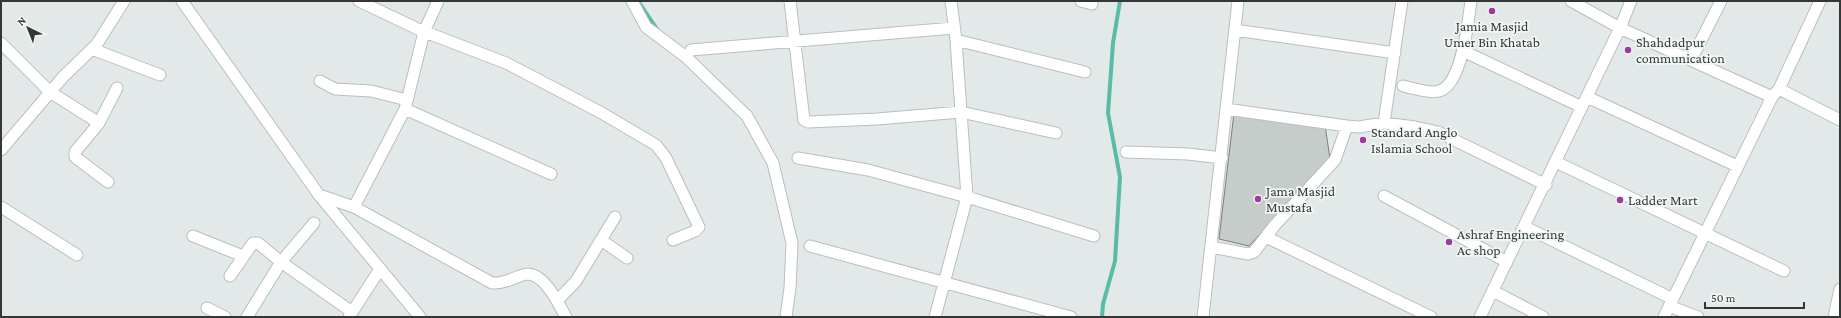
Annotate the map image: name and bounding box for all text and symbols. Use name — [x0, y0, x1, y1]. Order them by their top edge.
marker: Jamia Masjid Umer Bin Khatab — [1487, 6, 1497, 16]
north arrow — [8, 8, 48, 48]
text: N — [14, 13, 28, 28]
place label: Jamia Masjid Umer Bin Khatab — [1444, 18, 1540, 50]
place label: Shahdadpur communication — [1636, 34, 1725, 66]
marker: Shahdadpur communication — [1623, 45, 1633, 55]
place label: Standard Anglo Islamia School — [1371, 124, 1458, 156]
marker: Standard Anglo Islamia School — [1358, 135, 1368, 145]
place label: Jama Masjid Mustafa — [1264, 183, 1336, 215]
place label: Ladder Mart — [1628, 192, 1698, 208]
marker: Jama Masjid Mustafa — [1253, 194, 1263, 204]
marker: Ladder Mart — [1615, 195, 1625, 205]
place label: Ashraf Engineering Ac shop — [1457, 226, 1564, 258]
marker: Ashraf Engineering Ac shop — [1444, 237, 1454, 247]
scale bar — [1705, 284, 1804, 310]
text: 50 m — [1711, 291, 1736, 305]

